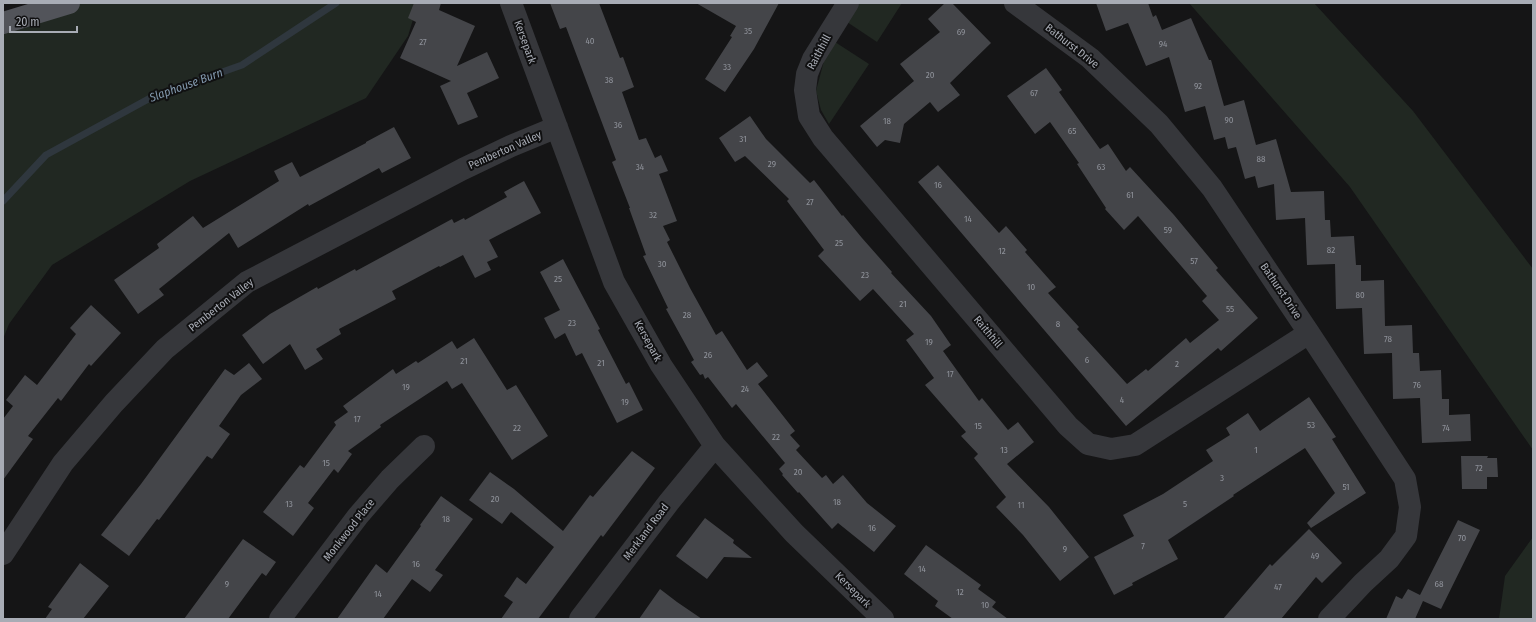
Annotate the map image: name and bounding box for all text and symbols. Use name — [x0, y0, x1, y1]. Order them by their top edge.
scale bar — [10, 8, 77, 34]
text: 20 m — [16, 15, 40, 29]
street label: Kersepark — [511, 19, 539, 66]
street label: Bathurst Drive — [1043, 21, 1101, 71]
house number: 35 — [744, 26, 752, 36]
house number: 69 — [957, 27, 965, 37]
street label: Raithhill — [804, 32, 834, 72]
house number: 40 — [585, 36, 595, 46]
house number: 27 — [419, 37, 427, 47]
house number: 94 — [1159, 39, 1168, 49]
house number: 33 — [723, 62, 731, 72]
water label: Slaphouse Burn — [146, 65, 225, 105]
house number: 20 — [926, 70, 935, 80]
house number: 38 — [605, 75, 614, 85]
house number: 92 — [1194, 81, 1202, 91]
house number: 67 — [1030, 88, 1038, 98]
house number: 90 — [1224, 115, 1234, 125]
house number: 18 — [883, 116, 892, 126]
house number: 36 — [614, 120, 623, 130]
house number: 65 — [1068, 126, 1076, 136]
street label: Pemberton Valley — [466, 128, 544, 172]
house number: 31 — [739, 134, 747, 144]
house number: 88 — [1256, 154, 1266, 164]
house number: 29 — [768, 159, 776, 169]
house number: 34 — [636, 162, 645, 172]
house number: 63 — [1097, 162, 1105, 172]
house number: 16 — [934, 180, 943, 190]
house number: 61 — [1126, 190, 1134, 200]
house number: 27 — [806, 197, 814, 207]
house number: 32 — [649, 210, 657, 220]
house number: 14 — [964, 214, 973, 224]
house number: 59 — [1164, 225, 1172, 235]
house number: 25 — [835, 238, 843, 248]
house number: 82 — [1327, 245, 1335, 255]
house number: 12 — [998, 246, 1006, 256]
house number: 57 — [1190, 256, 1198, 266]
house number: 30 — [658, 259, 667, 269]
street label: Bathurst Drive — [1258, 261, 1304, 321]
house number: 23 — [861, 270, 869, 280]
house number: 25 — [554, 274, 562, 284]
street label: Pemberton Valley — [186, 276, 256, 334]
house number: 10 — [1027, 282, 1035, 292]
house number: 80 — [1355, 290, 1365, 300]
house number: 21 — [899, 299, 907, 309]
house number: 55 — [1226, 304, 1234, 314]
house number: 28 — [683, 310, 692, 320]
street label: Raithhill — [971, 313, 1005, 351]
house number: 23 — [568, 318, 576, 328]
street label: Kersepark — [631, 318, 665, 365]
house number: 8 — [1056, 319, 1061, 329]
house number: 78 — [1384, 334, 1392, 344]
house number: 19 — [925, 337, 933, 347]
house number: 26 — [704, 350, 713, 360]
house number: 6 — [1085, 355, 1090, 365]
house number: 21 — [460, 356, 468, 366]
house number: 21 — [597, 358, 605, 368]
house number: 2 — [1175, 359, 1179, 369]
house number: 17 — [946, 369, 954, 379]
house number: 76 — [1413, 380, 1421, 390]
house number: 19 — [402, 382, 410, 392]
house number: 24 — [741, 384, 750, 394]
house number: 4 — [1120, 395, 1125, 405]
house number: 19 — [621, 397, 629, 407]
house number: 17 — [353, 414, 361, 424]
house number: 53 — [1307, 420, 1315, 430]
house number: 15 — [974, 421, 982, 431]
house number: 22 — [513, 423, 521, 433]
house number: 74 — [1442, 423, 1450, 433]
house number: 22 — [772, 432, 780, 442]
house number: 13 — [1000, 445, 1008, 455]
house number: 1 — [1254, 445, 1258, 455]
house number: 15 — [322, 458, 330, 468]
house number: 72 — [1475, 463, 1483, 473]
house number: 20 — [794, 467, 803, 477]
house number: 3 — [1220, 473, 1224, 483]
house number: 51 — [1342, 482, 1350, 492]
house number: 20 — [491, 494, 500, 504]
street label: Monkwood Place — [321, 496, 377, 564]
house number: 18 — [833, 497, 842, 507]
house number: 13 — [285, 499, 293, 509]
house number: 5 — [1183, 499, 1187, 509]
house number: 11 — [1018, 500, 1024, 510]
street label: Merkland Road — [620, 501, 672, 563]
house number: 18 — [442, 514, 451, 524]
house number: 16 — [868, 523, 877, 533]
house number: 70 — [1458, 533, 1466, 543]
house number: 7 — [1141, 541, 1145, 551]
house number: 9 — [1063, 544, 1067, 554]
house number: 49 — [1311, 551, 1319, 561]
house number: 16 — [412, 559, 421, 569]
house number: 14 — [918, 564, 927, 574]
street label: Kersepark — [832, 569, 874, 611]
house number: 9 — [225, 579, 229, 589]
house number: 68 — [1435, 579, 1444, 589]
house number: 47 — [1274, 582, 1282, 592]
house number: 12 — [956, 587, 964, 597]
house number: 14 — [374, 589, 383, 599]
house number: 10 — [981, 600, 989, 610]

